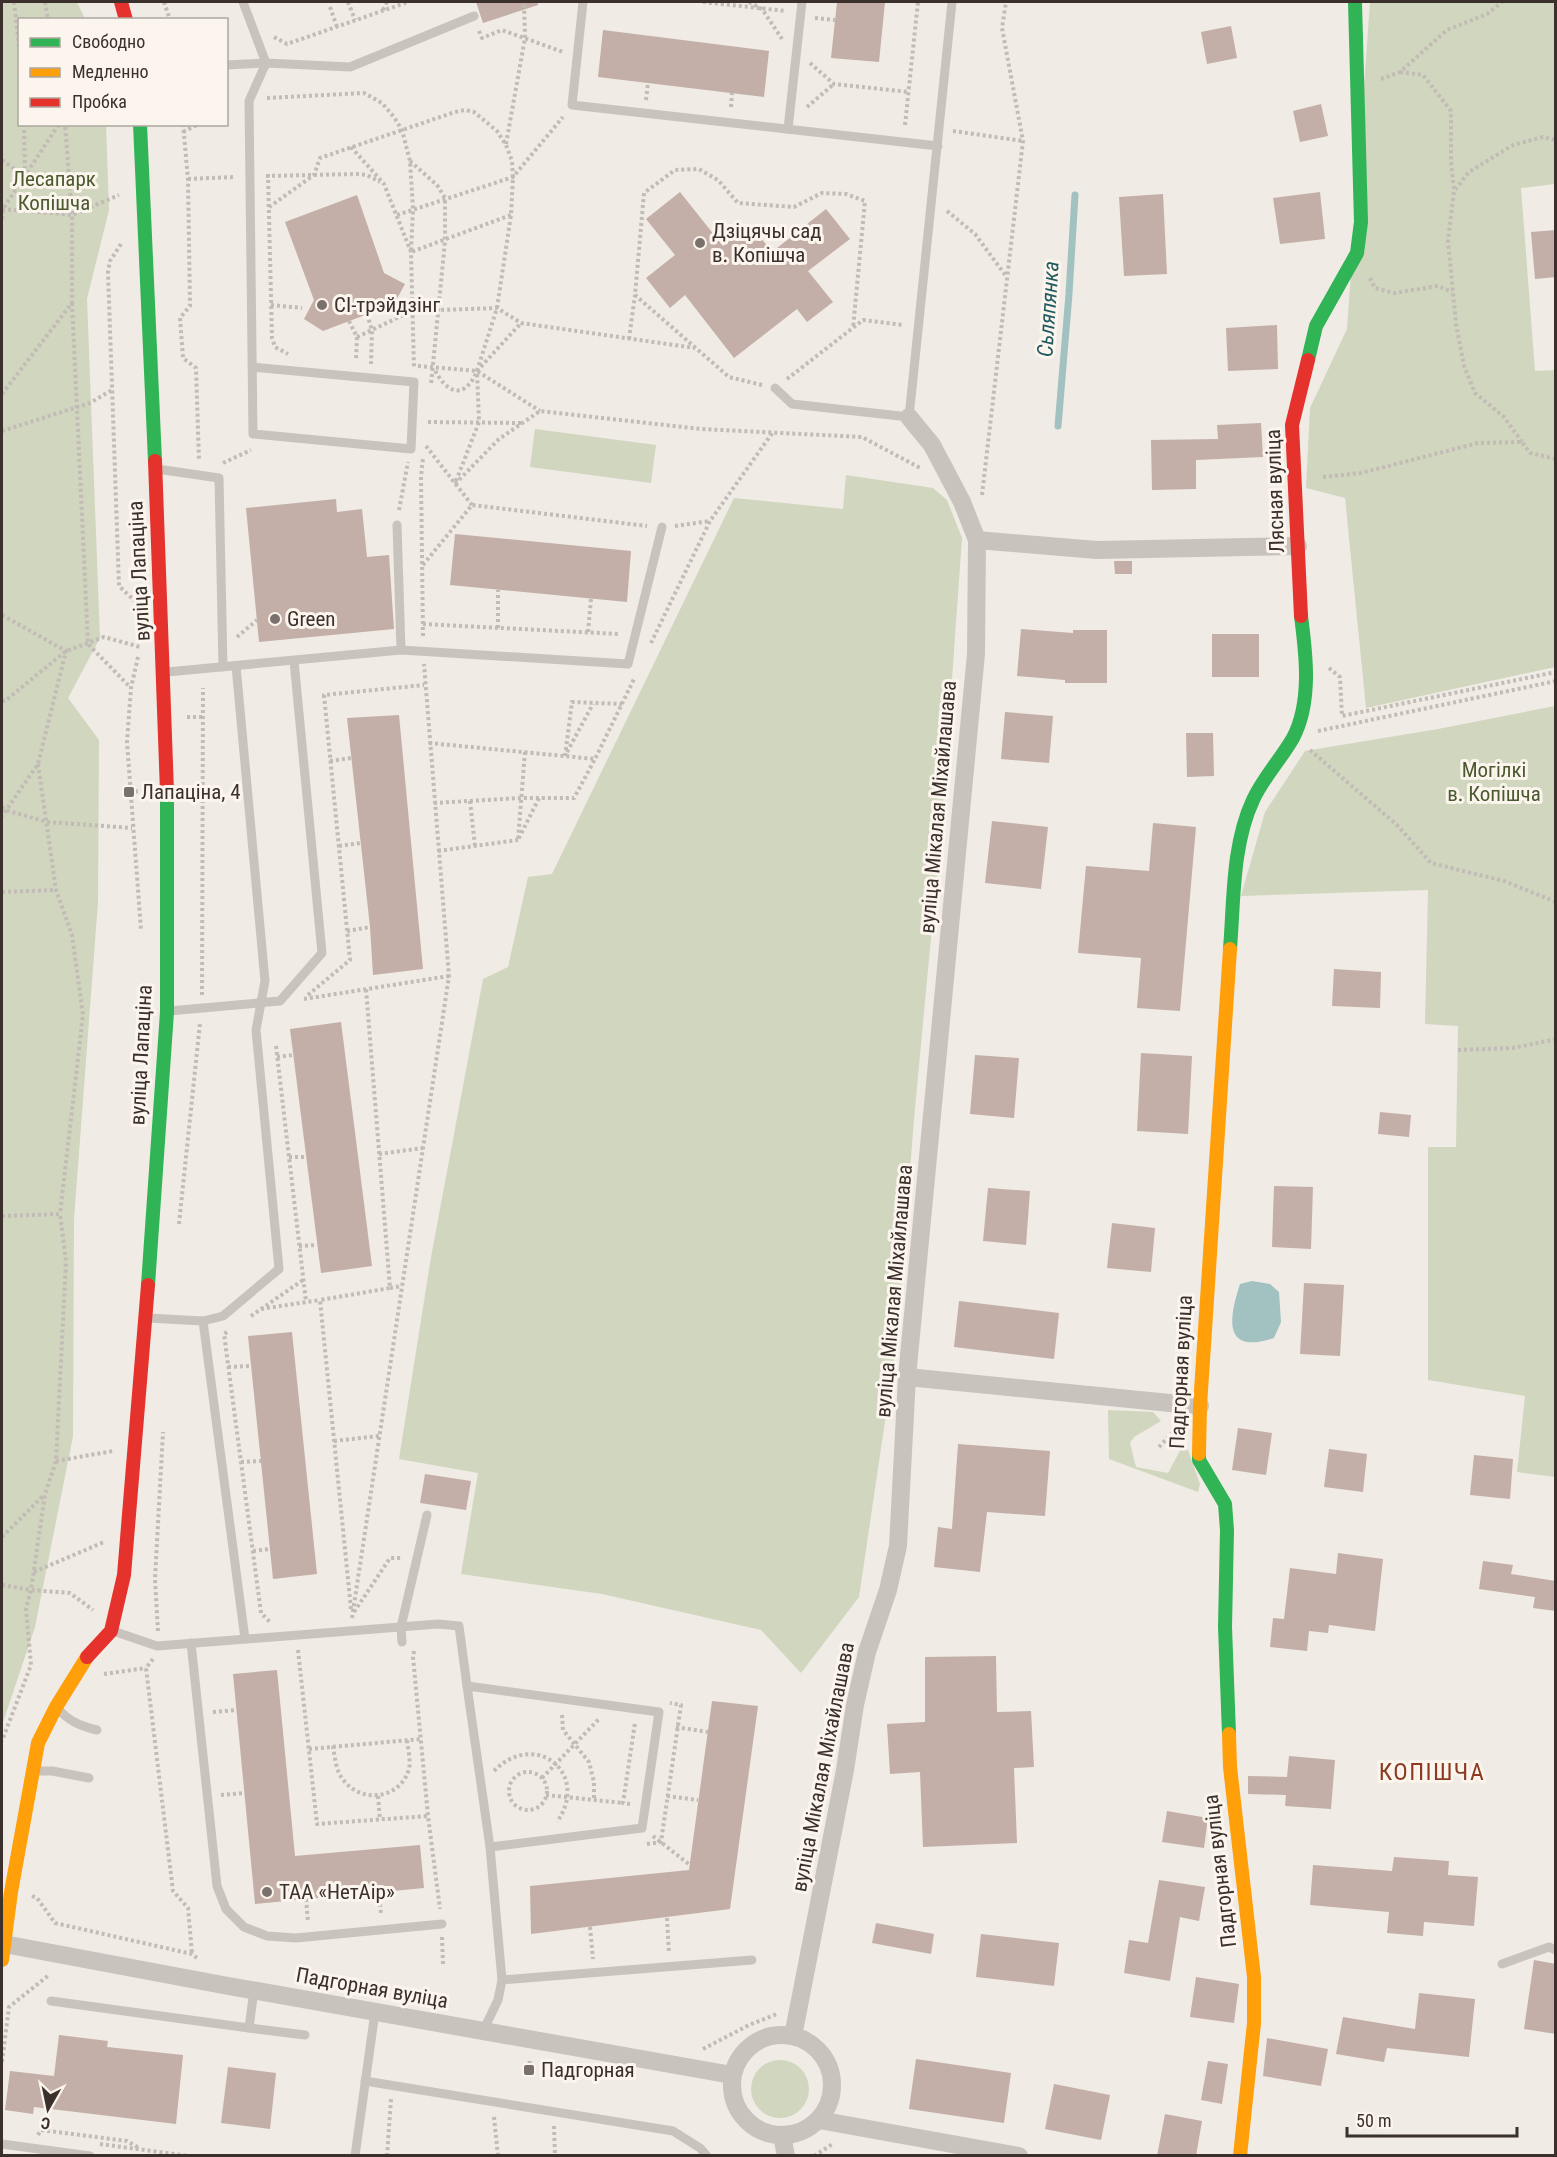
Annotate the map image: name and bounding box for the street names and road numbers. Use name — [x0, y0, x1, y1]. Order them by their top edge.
street label: Лясная вуліца — [1261, 429, 1289, 553]
street label: вуліца Лапаціна — [123, 500, 155, 642]
street label: вуліца Мікалая Міхайлашава — [915, 680, 961, 934]
street label: вуліца Лапаціна — [125, 984, 157, 1126]
street label: вуліца Мікалая Міхайлашава — [871, 1164, 917, 1418]
street label: Падгорная вуліца — [1165, 1295, 1197, 1449]
street label: вуліца Мікалая Міхайлашава — [787, 1640, 859, 1894]
street label: Падгорная вуліца — [1199, 1793, 1241, 1949]
street label: Падгорная вуліца — [294, 1963, 450, 2013]

